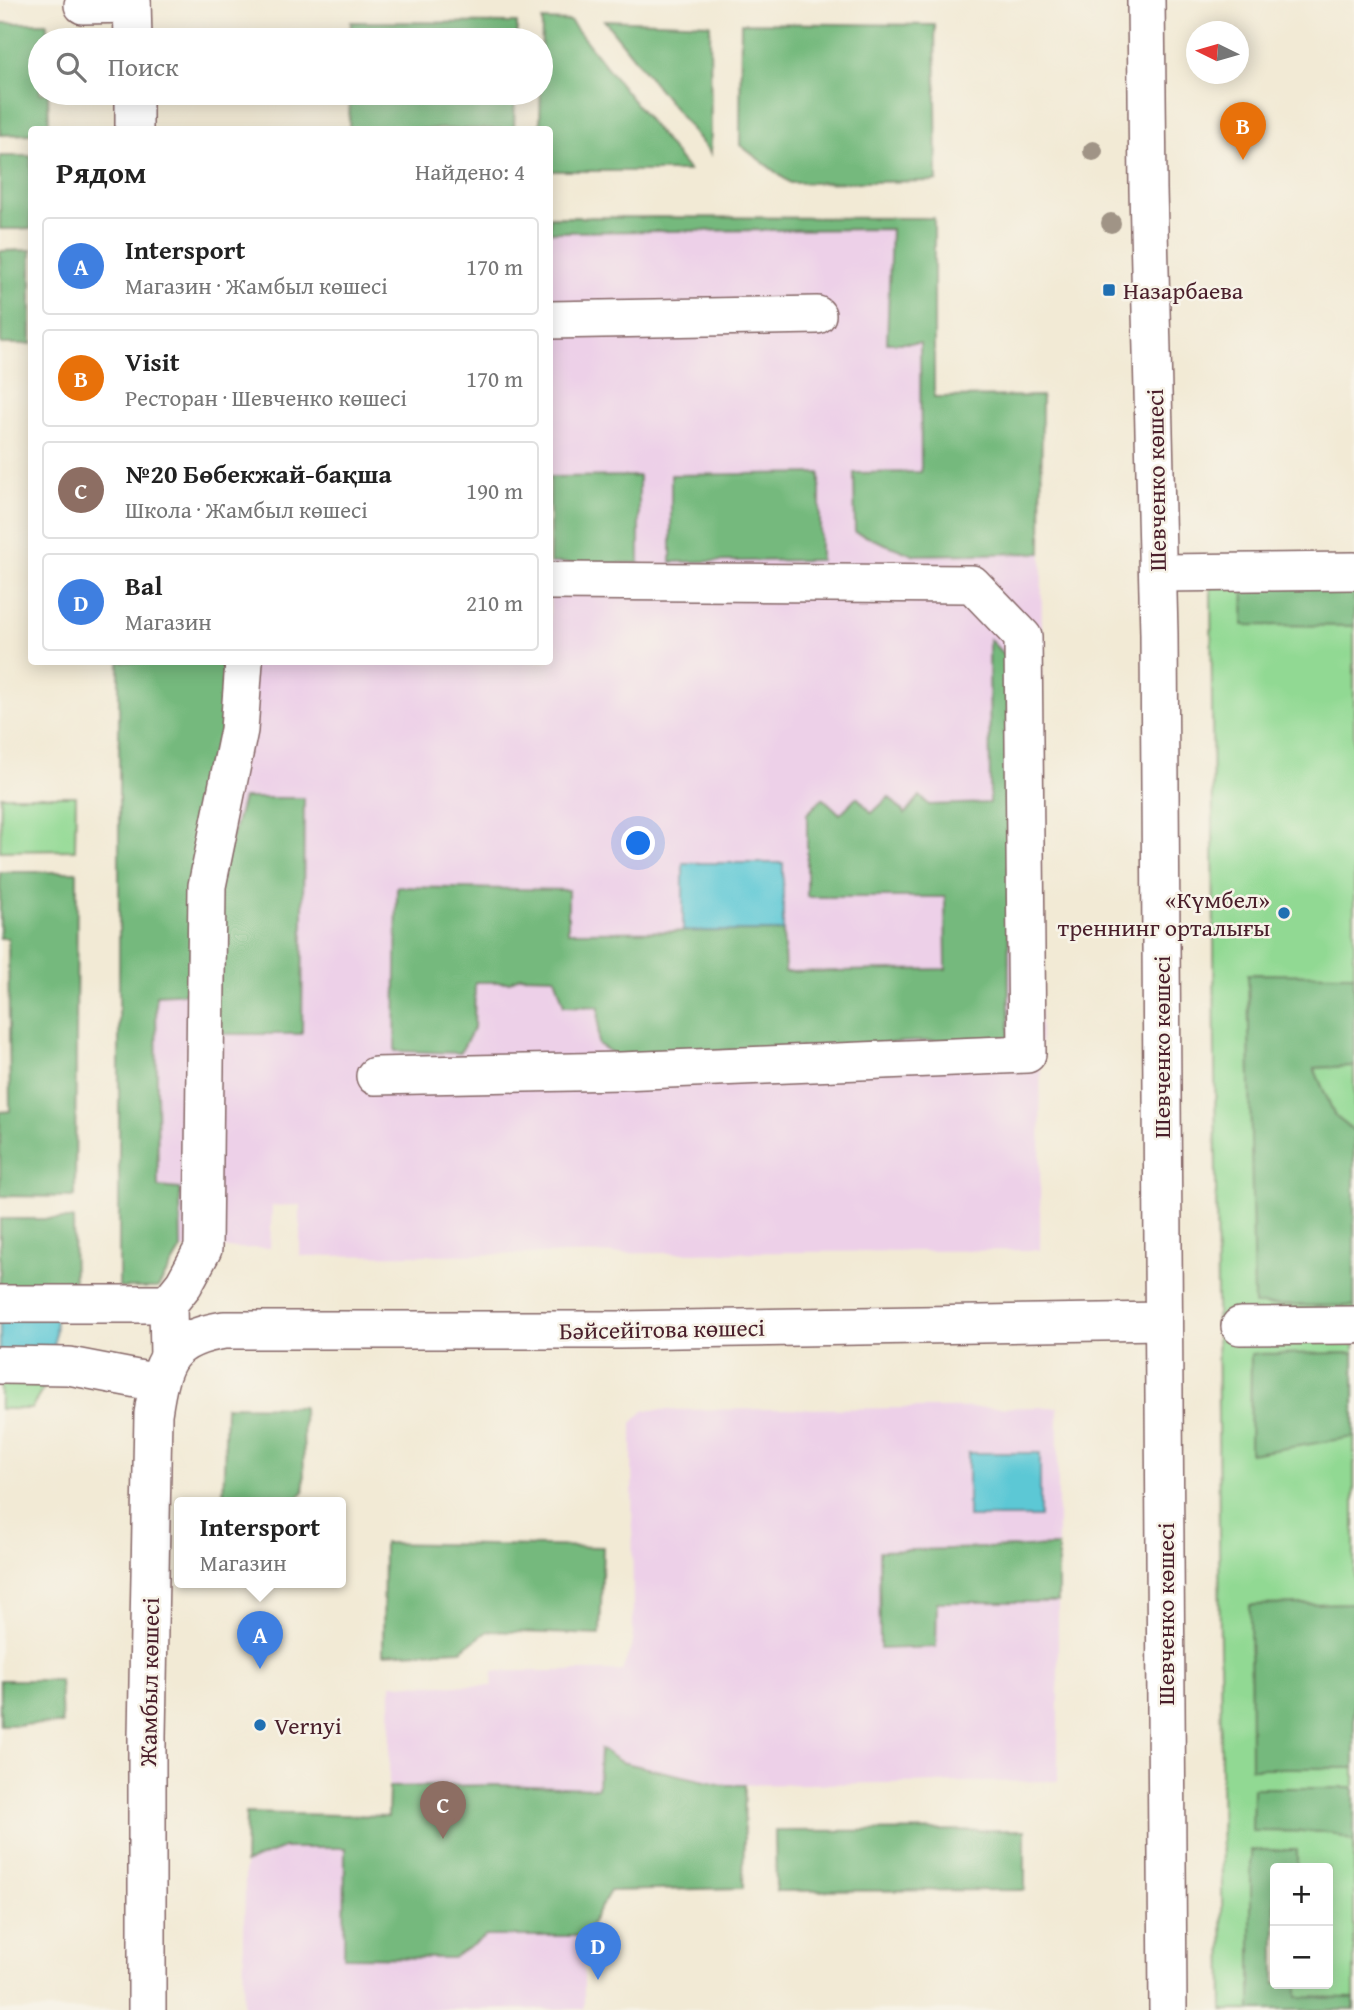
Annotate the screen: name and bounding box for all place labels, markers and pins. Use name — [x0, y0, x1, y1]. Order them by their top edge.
pin: B — [1220, 102, 1266, 160]
place label: Назарбаева — [1123, 273, 1244, 308]
marker: Назарбаева — [1101, 282, 1117, 298]
place label: «Күмбел» треннинг орталығы — [1058, 882, 1270, 945]
marker: «Күмбел» треннинг орталығы — [1276, 905, 1292, 921]
pin: A — [237, 1611, 283, 1669]
place label: Vernyi — [274, 1708, 342, 1743]
marker: Vernyi — [252, 1717, 268, 1733]
pin: C — [420, 1781, 466, 1839]
pin: D — [575, 1922, 621, 1980]

